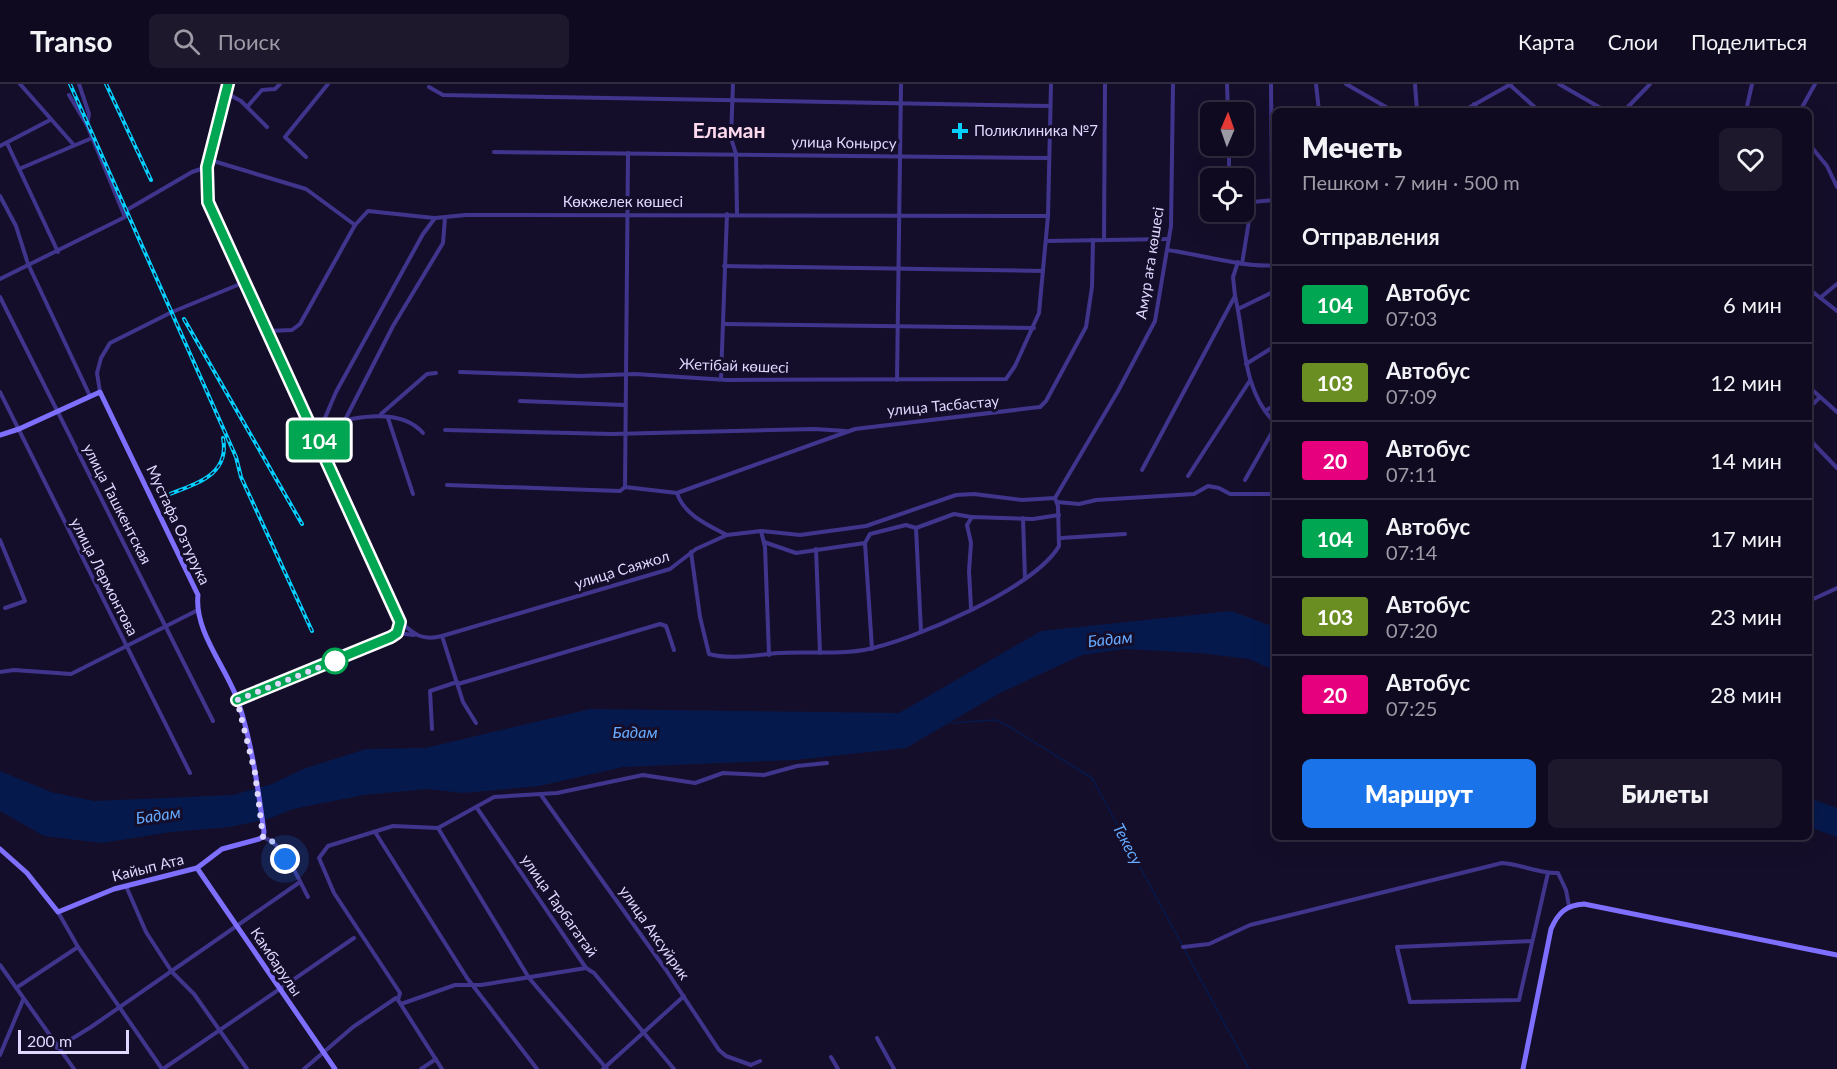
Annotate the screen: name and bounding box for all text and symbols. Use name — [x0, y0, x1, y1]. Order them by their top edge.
search box — [149, 14, 569, 68]
text: Transo — [30, 24, 113, 58]
icon: search — [170, 25, 203, 58]
text: Поиск — [218, 28, 281, 55]
text: Карта — [1518, 29, 1575, 54]
text: Слои — [1608, 29, 1658, 54]
text: Поделиться — [1691, 29, 1807, 54]
north arrow — [1200, 102, 1254, 156]
map controls — [1200, 102, 1254, 222]
district label: Еламан — [693, 117, 765, 142]
place label: Поликлиника №7 — [974, 121, 1098, 139]
marker: Поликлиника №7 — [951, 122, 969, 140]
button: heart — [1719, 128, 1782, 191]
text: Мечеть — [1302, 130, 1402, 164]
street label: улица Конырсу — [791, 132, 897, 152]
button: locate — [1200, 168, 1254, 222]
text: Пешком · 7 мин · 500 m — [1302, 170, 1520, 194]
street label: Көкжелек көшесі — [563, 192, 683, 210]
street label: Амур аға көшесі — [1131, 206, 1167, 320]
text: Отправления — [1302, 223, 1440, 250]
text: Автобус — [1386, 279, 1470, 306]
text: 6 мин — [1723, 291, 1782, 318]
text: 104 — [1317, 292, 1353, 317]
text: 07:03 — [1386, 306, 1437, 330]
street label: Жетібай көшесі — [679, 354, 789, 376]
text: Автобус — [1386, 357, 1470, 384]
text: 12 мин — [1710, 369, 1782, 396]
text: 103 — [1317, 370, 1353, 395]
text: 07:09 — [1386, 384, 1437, 408]
street label: улица Тасбастау — [886, 391, 1000, 419]
line badge: 104 — [284, 420, 354, 460]
text: 104 — [301, 428, 337, 453]
text: Автобус — [1386, 435, 1470, 462]
street label: улица Ташкентская — [80, 440, 156, 567]
text: 14 мин — [1710, 447, 1782, 474]
text: 20 — [1323, 448, 1347, 473]
street label: Мустафа Озтурука — [143, 462, 215, 587]
text: 07:11 — [1386, 462, 1437, 486]
text: Автобус — [1386, 513, 1470, 540]
street label: улица Лермонтова — [67, 515, 142, 639]
text: 17 мин — [1710, 525, 1782, 552]
text: 104 — [1317, 526, 1353, 551]
text: 07:14 — [1386, 540, 1437, 564]
street label: улица Саяжол — [572, 546, 671, 592]
text: Автобус — [1386, 591, 1470, 618]
text: 23 мин — [1710, 603, 1782, 630]
text: 103 — [1317, 604, 1353, 629]
text: 07:20 — [1386, 618, 1437, 642]
water label: Бадам — [1086, 627, 1133, 650]
unlabelled marker — [322, 648, 348, 674]
text: Автобус — [1386, 669, 1470, 696]
text: 28 мин — [1710, 681, 1782, 708]
text: 20 — [1323, 682, 1347, 707]
text: 07:25 — [1386, 696, 1437, 720]
water label: Бадам — [612, 722, 658, 741]
button: Маршрут — [1302, 759, 1536, 828]
button: Билеты — [1548, 759, 1782, 828]
water label: Бадам — [134, 802, 182, 827]
water label: Текесу — [1110, 820, 1147, 868]
your location — [270, 844, 300, 874]
street label: Кайып Ата — [110, 849, 186, 885]
street label: улица Тарбагатай — [518, 851, 602, 960]
street label: улица Аксуйрик — [616, 882, 694, 983]
street label: Камбарулы — [247, 924, 306, 999]
scale bar — [18, 1027, 129, 1054]
text: 200 m — [27, 1031, 72, 1050]

